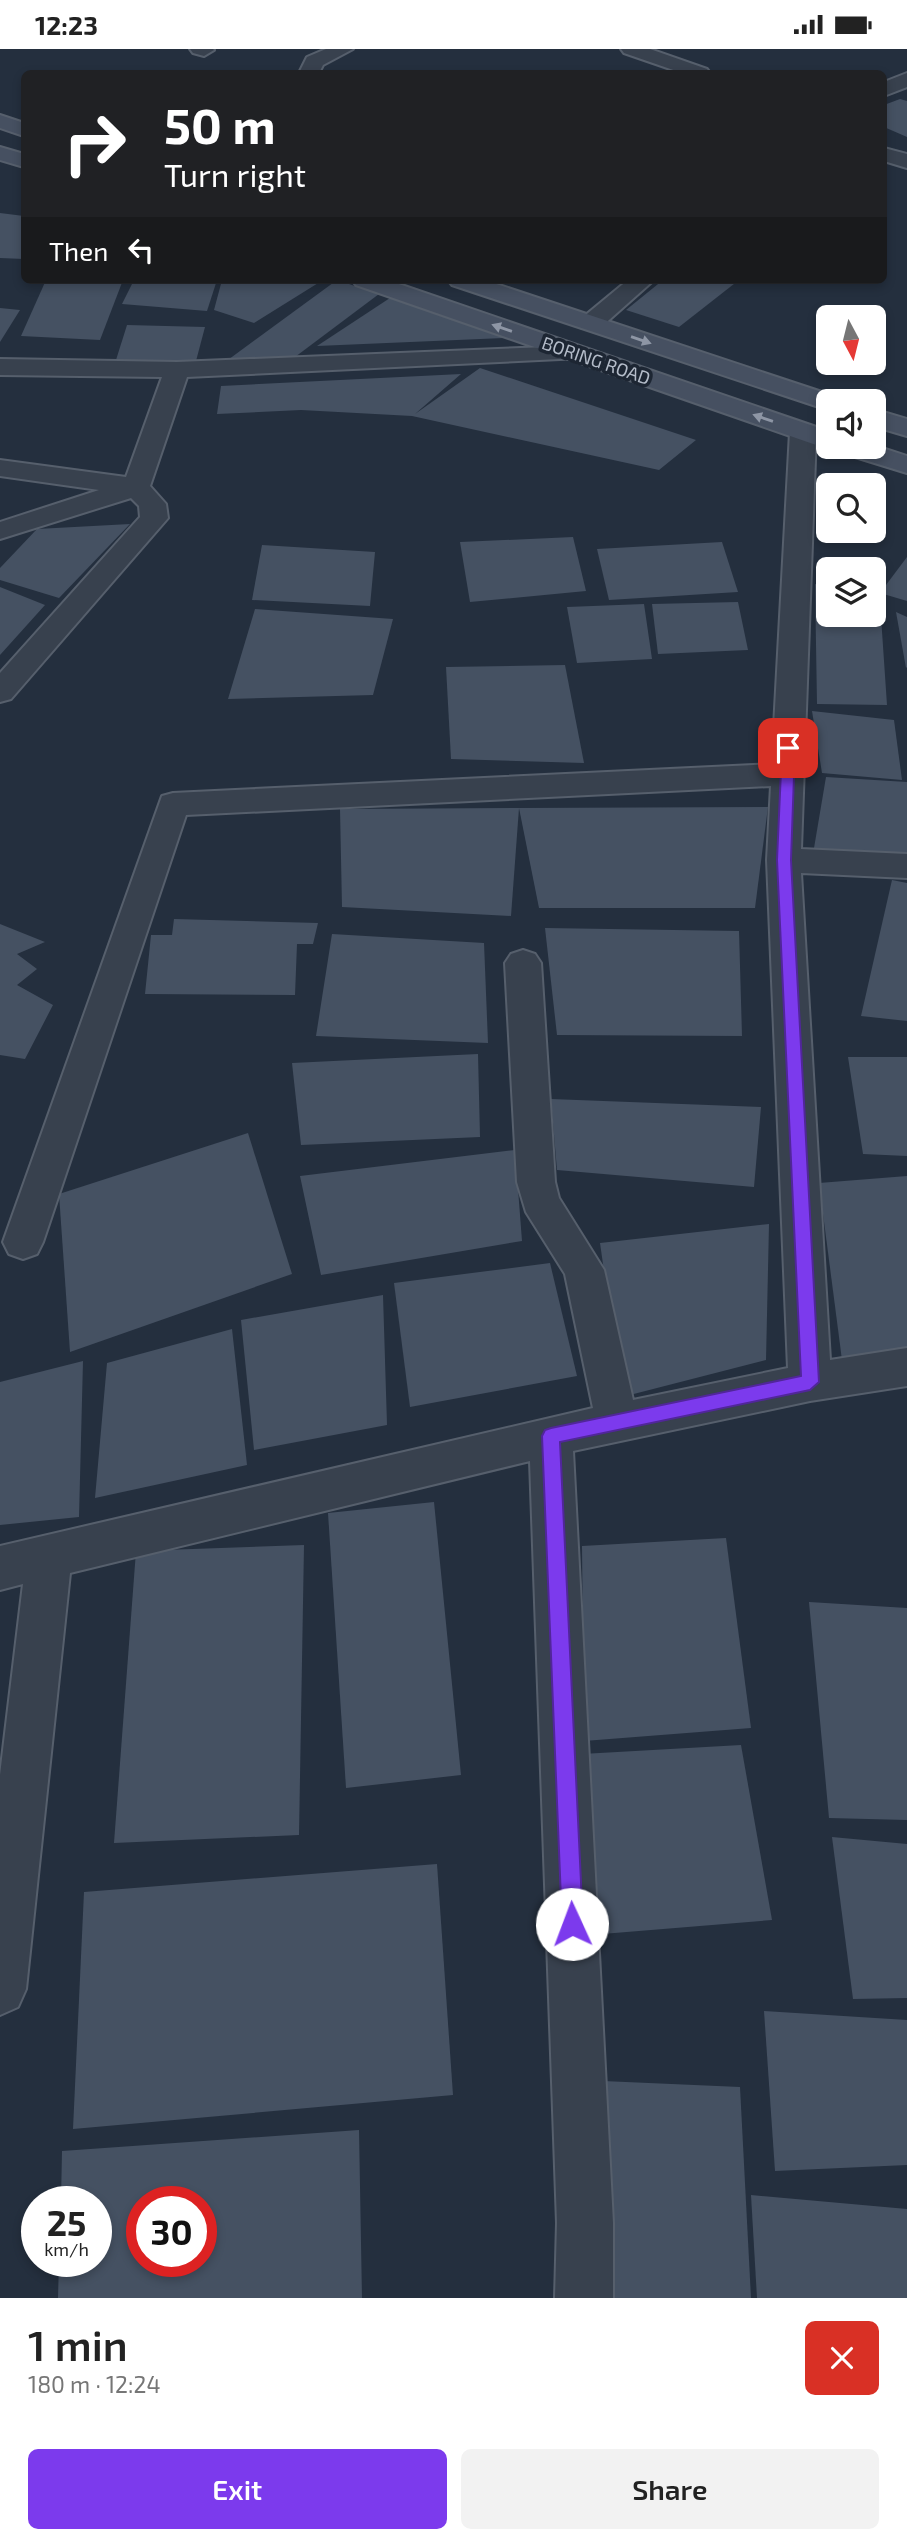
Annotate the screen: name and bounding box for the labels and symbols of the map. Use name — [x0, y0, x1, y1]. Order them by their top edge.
north arrow — [816, 305, 886, 375]
one-way arrow — [491, 322, 512, 333]
street label: BORING ROAD — [539, 331, 653, 389]
one-way arrow — [631, 336, 652, 346]
one-way arrow — [753, 412, 774, 423]
pin — [758, 718, 818, 778]
position arrow — [535, 1887, 609, 1961]
speed limit sign: 30 — [126, 2186, 217, 2277]

